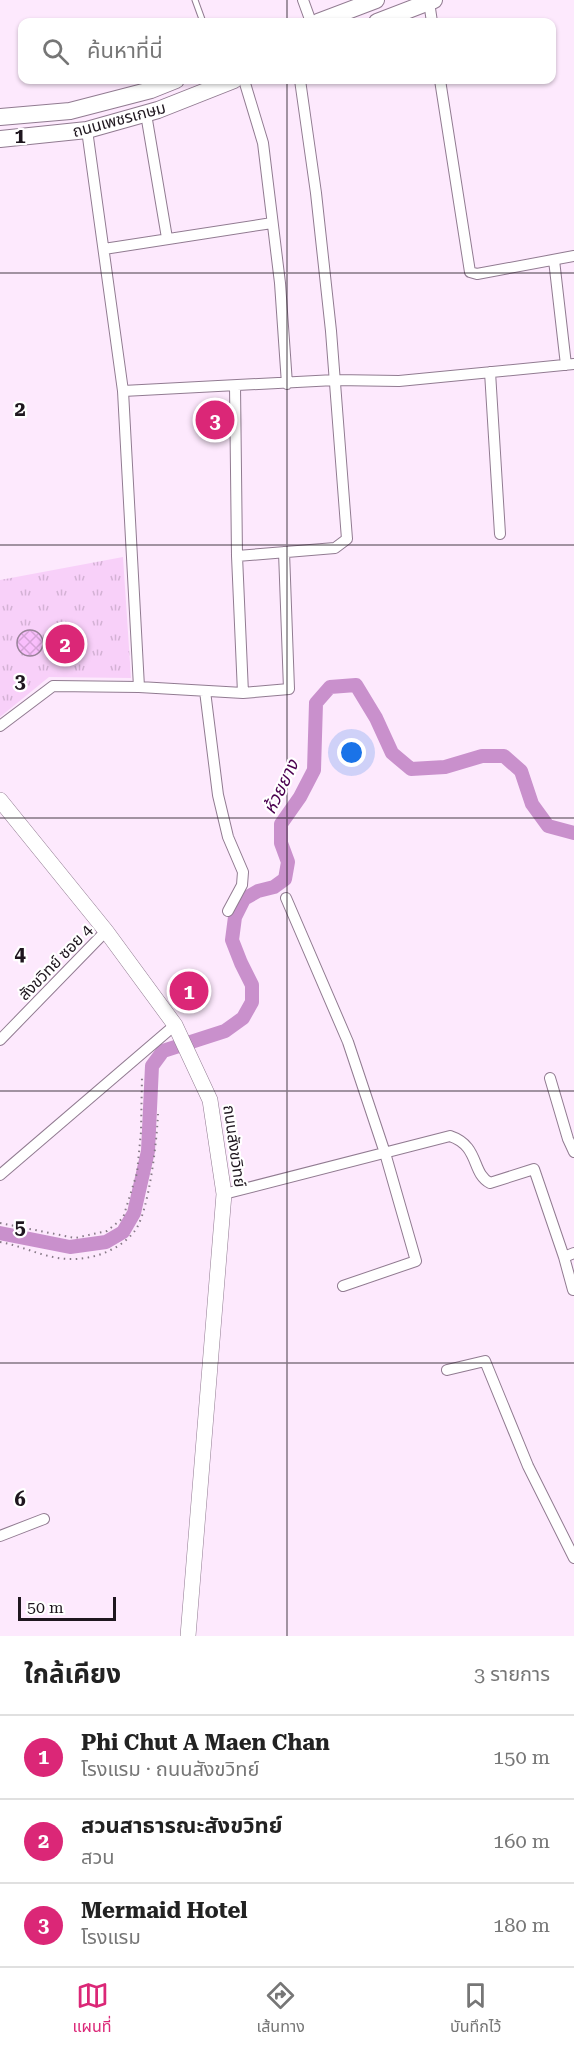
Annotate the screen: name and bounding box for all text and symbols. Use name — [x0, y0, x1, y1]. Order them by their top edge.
search box — [18, 18, 556, 84]
icon: search — [39, 35, 72, 68]
text: ค้นหาที่นี่ — [87, 38, 163, 63]
street label: ถนนเพชรเกษม — [70, 98, 168, 141]
text: 1 — [14, 124, 26, 148]
text: 2 — [14, 397, 26, 421]
pin: 3 — [196, 398, 234, 442]
pin: 2 — [46, 622, 84, 666]
text: 3 — [14, 669, 26, 693]
your location — [337, 738, 366, 767]
water label: ห้วยยาง — [258, 755, 303, 817]
street label: สังขวิทย์ ซอย 4 — [14, 920, 96, 1004]
pin: 1 — [170, 968, 208, 1014]
street label: ถนนสังขวิทย์ — [219, 1104, 250, 1189]
text: 5 — [14, 1215, 26, 1239]
text: 6 — [14, 1487, 26, 1511]
scale bar — [18, 1594, 116, 1622]
text: 50 m — [27, 1598, 64, 1617]
text: ใกล้เคียง — [24, 1659, 121, 1689]
text: 3 รายการ — [474, 1662, 550, 1686]
text: Phi Chut A Maen Chan — [81, 1730, 330, 1755]
text: 1 — [38, 1745, 49, 1769]
text: 150 m — [493, 1745, 550, 1769]
text: โรงแรม · ถนนสังขวิทย์ — [81, 1757, 259, 1781]
text: สวนสาธารณะสังขวิทย์ — [81, 1813, 282, 1838]
text: 2 — [38, 1829, 49, 1853]
text: 160 m — [493, 1829, 550, 1853]
text: สวน — [81, 1845, 115, 1869]
text: Mermaid Hotel — [81, 1898, 247, 1923]
text: 3 — [38, 1913, 49, 1937]
text: 180 m — [493, 1913, 550, 1937]
text: โรงแรม — [81, 1925, 141, 1949]
tab: แผนที่ — [73, 1979, 112, 2039]
tab: เส้นทาง — [257, 1979, 305, 2039]
tab: บันทึกไว้ — [450, 1979, 501, 2039]

